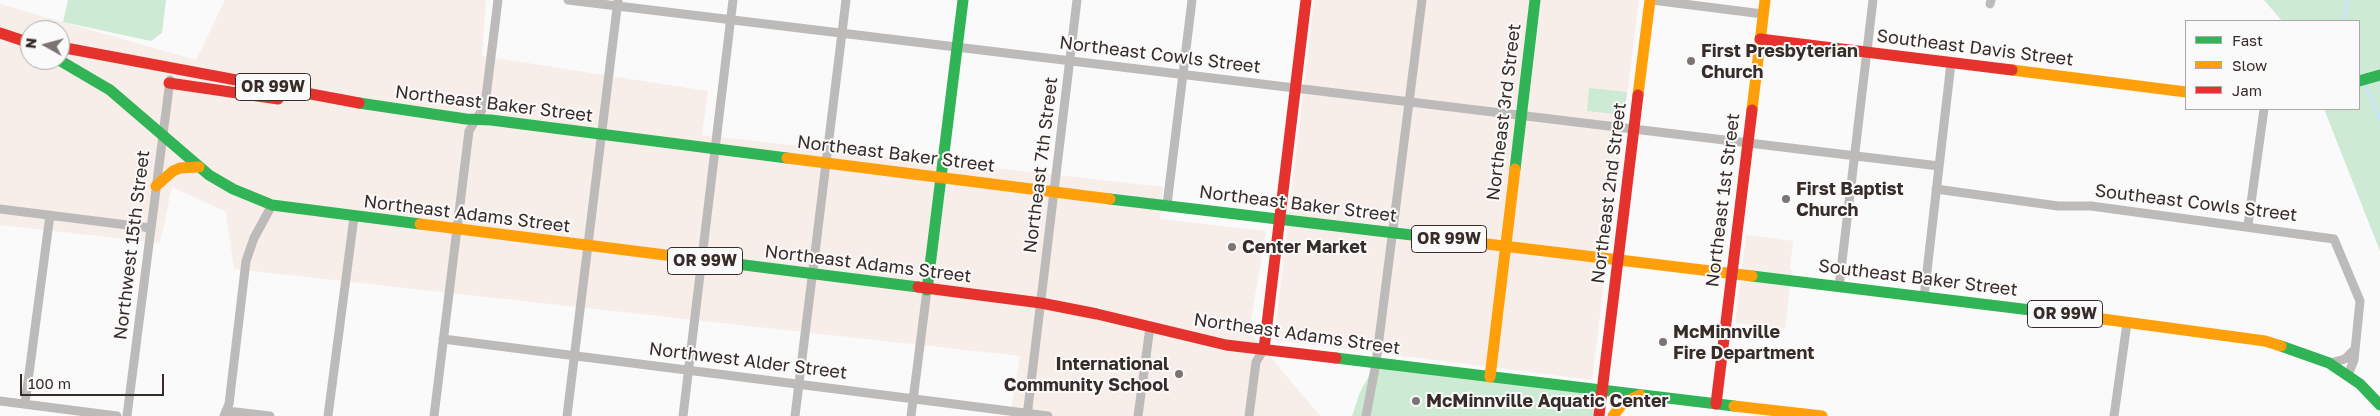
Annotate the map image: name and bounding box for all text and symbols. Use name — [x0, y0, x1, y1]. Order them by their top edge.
north arrow — [20, 20, 70, 70]
legend — [2185, 20, 2360, 110]
street label: Northeast 3rd Street — [1482, 22, 1526, 202]
street label: Southeast Davis Street — [1875, 25, 2075, 71]
text: Fast — [2232, 31, 2263, 49]
street label: Northeast Cowls Street — [1058, 32, 1262, 78]
text: N — [22, 37, 40, 50]
place label: First Presbyterian Church — [1701, 40, 1858, 82]
marker: First Presbyterian Church — [1685, 55, 1697, 67]
text: Slow — [2232, 56, 2267, 74]
road number: OR 99W — [236, 74, 310, 100]
street label: Northeast 7th Street — [1019, 76, 1063, 254]
street label: Northeast Baker Street — [394, 81, 594, 127]
text: Jam — [2232, 81, 2262, 99]
street label: Northeast 2nd Street — [1587, 101, 1631, 285]
street label: Northeast 1st Street — [1702, 112, 1744, 288]
street label: Northeast Baker Street — [796, 131, 996, 177]
street label: Northwest 15th Street — [110, 149, 154, 341]
place label: First Baptist Church — [1796, 178, 1904, 220]
street label: Southeast Cowls Street — [2094, 180, 2298, 226]
street label: Northeast Baker Street — [1198, 181, 1398, 227]
street label: Northeast Adams Street — [362, 191, 572, 237]
marker: First Baptist Church — [1780, 193, 1792, 205]
road number: OR 99W — [1412, 225, 1486, 252]
place label: Center Market — [1242, 236, 1367, 258]
street label: Northeast Adams Street — [763, 241, 973, 287]
marker: Center Market — [1226, 241, 1238, 253]
road number: OR 99W — [668, 248, 742, 274]
street label: Southeast Baker Street — [1817, 255, 2019, 301]
road number: OR 99W — [2028, 300, 2102, 328]
street label: Northeast Adams Street — [1192, 309, 1402, 359]
place label: McMinnville Fire Department — [1673, 321, 1815, 364]
marker: McMinnville Fire Department — [1657, 336, 1669, 348]
street label: Northwest Alder Street — [648, 338, 848, 384]
place label: International Community School — [1004, 353, 1169, 396]
scale bar — [22, 364, 166, 396]
marker: International Community School — [1173, 368, 1185, 380]
text: 100 m — [28, 374, 71, 392]
place label: McMinnville Aquatic Center — [1426, 390, 1669, 412]
marker: McMinnville Aquatic Center — [1410, 395, 1422, 407]

